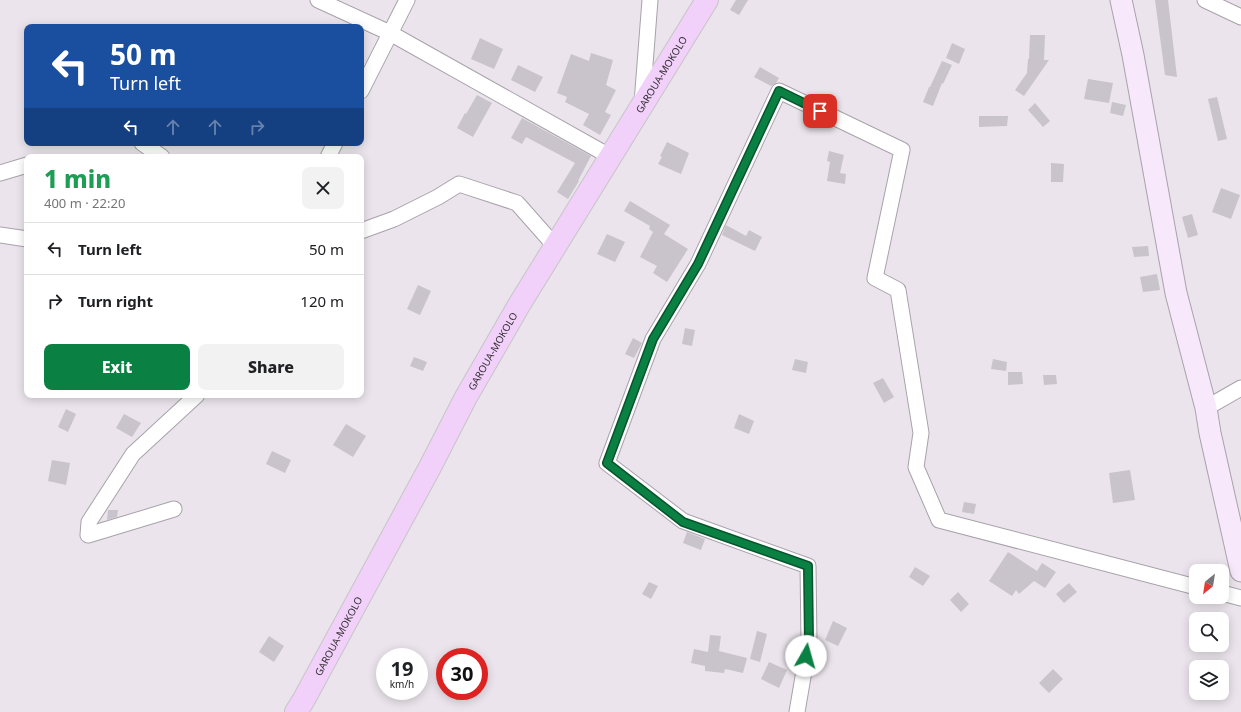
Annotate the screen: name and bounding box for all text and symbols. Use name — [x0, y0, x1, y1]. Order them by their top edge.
street label: GAROUA-MOKOLO — [632, 33, 690, 116]
text: 50 m — [110, 35, 177, 73]
icon: left — [44, 40, 96, 92]
text: Turn left — [110, 71, 181, 95]
pin — [803, 94, 837, 128]
icon: arrive — [809, 100, 831, 122]
icon: left — [120, 116, 142, 138]
icon: ahead — [162, 116, 184, 138]
icon: ahead — [204, 116, 226, 138]
icon: right — [246, 116, 268, 138]
text: 1 min — [44, 162, 111, 195]
button: close — [302, 167, 344, 209]
text: 400 m · 22:20 — [44, 194, 125, 212]
icon: left — [44, 238, 66, 260]
text: Turn left — [78, 239, 142, 259]
text: 50 m — [309, 239, 344, 259]
icon: right — [44, 290, 66, 312]
text: Turn right — [78, 291, 153, 311]
text: 120 m — [300, 291, 344, 311]
street label: GAROUA-MOKOLO — [464, 309, 521, 393]
button: Exit — [44, 344, 190, 390]
button: Share — [198, 344, 344, 390]
north arrow — [1189, 564, 1229, 604]
map controls — [1189, 564, 1229, 700]
street label: GAROUA-MOKOLO — [311, 594, 366, 678]
button: search — [1189, 612, 1229, 652]
position arrow — [785, 635, 827, 677]
speed limit sign: 30 — [436, 648, 488, 700]
text: 19 — [391, 655, 413, 682]
button: layers — [1189, 660, 1229, 700]
text: km/h — [390, 677, 414, 691]

